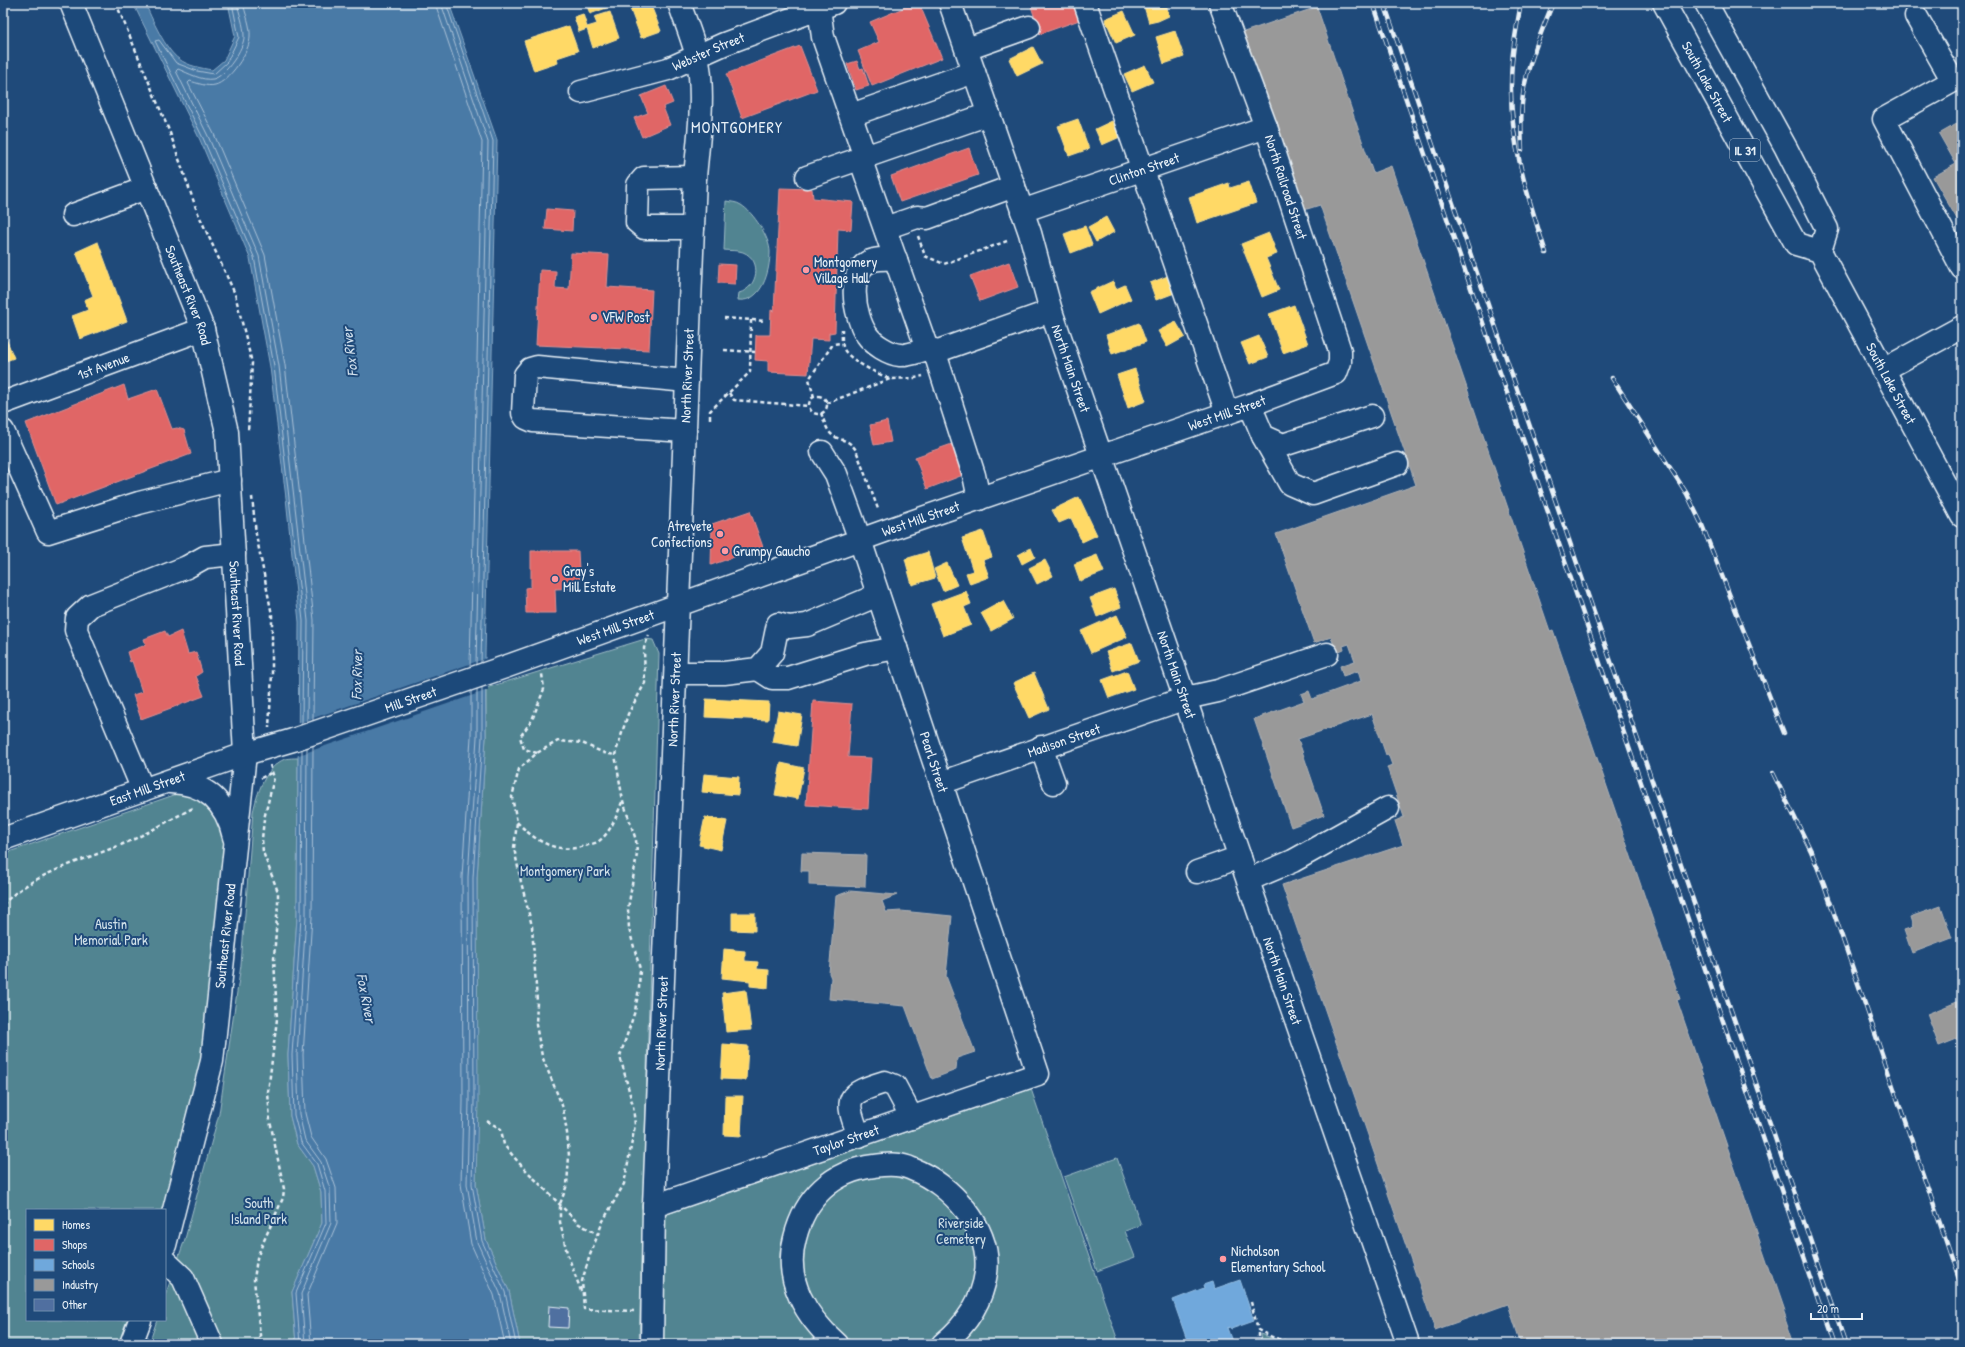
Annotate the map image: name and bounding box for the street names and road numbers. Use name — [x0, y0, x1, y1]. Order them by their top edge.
street label: Webster Street — [669, 27, 747, 75]
street label: South Lake Street — [1678, 38, 1738, 126]
street label: North Railroad Street — [1261, 132, 1312, 242]
road number: IL 31 — [1730, 139, 1760, 161]
street label: Clinton Street — [1106, 148, 1182, 189]
street label: Southeast River Road — [161, 242, 216, 347]
street label: North Main Street — [1047, 322, 1095, 415]
street label: North River Street — [675, 328, 698, 423]
street label: South Lake Street — [1862, 339, 1921, 427]
street label: 1st Avenue — [75, 347, 132, 384]
street label: West Mill Street — [1185, 390, 1268, 435]
street label: West Mill Street — [879, 496, 962, 540]
street label: Southeast River Road — [225, 560, 250, 667]
street label: West Mill Street — [574, 604, 657, 650]
street label: North Main Street — [1153, 628, 1201, 721]
street label: North River Street — [662, 652, 685, 747]
street label: Mill Street — [382, 681, 439, 717]
street label: Madison Street — [1025, 718, 1103, 761]
street label: Pearl Street — [916, 729, 953, 795]
street label: East Mill Street — [107, 766, 188, 810]
street label: Southeast River Road — [210, 882, 239, 989]
street label: North Main Street — [1259, 934, 1307, 1027]
street label: North River Street — [649, 975, 672, 1071]
street label: Taylor Street — [810, 1119, 882, 1160]

